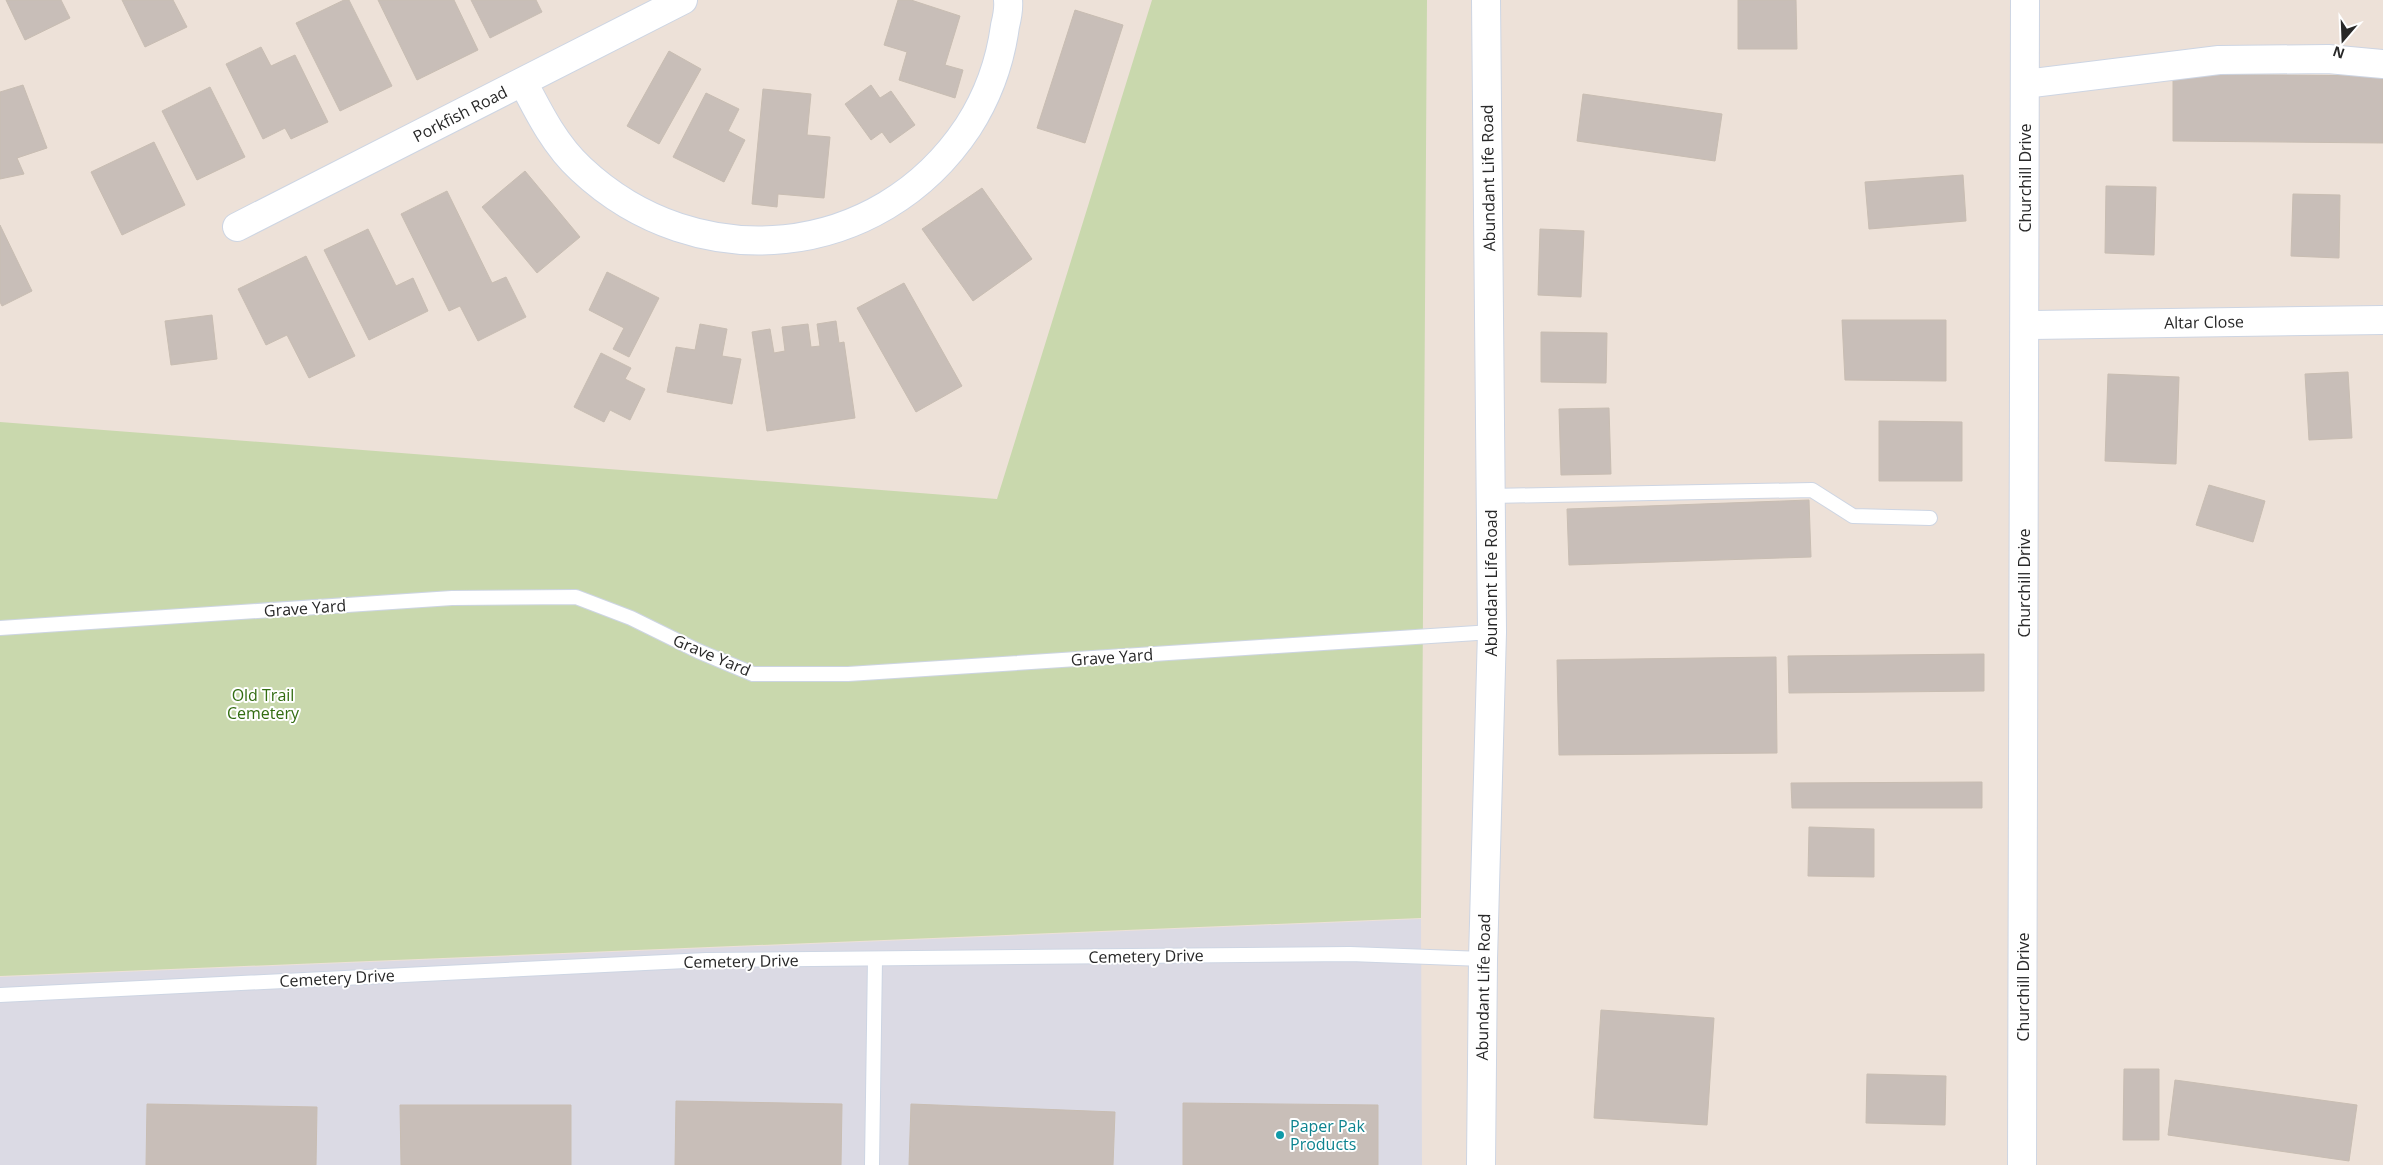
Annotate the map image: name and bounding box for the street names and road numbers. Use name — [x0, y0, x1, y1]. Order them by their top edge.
street label: Porkfish Road — [409, 81, 511, 147]
street label: Abundant Life Road — [1476, 104, 1500, 252]
street label: Churchill Drive — [2014, 123, 2036, 233]
street label: Altar Close — [2164, 310, 2244, 334]
street label: Abundant Life Road — [1480, 510, 1502, 656]
street label: Churchill Drive — [2013, 528, 2035, 638]
street label: Grave Yard — [263, 594, 347, 622]
street label: Grave Yard — [670, 629, 754, 681]
street label: Grave Yard — [1070, 643, 1154, 671]
street label: Abundant Life Road — [1471, 913, 1495, 1061]
street label: Churchill Drive — [2012, 932, 2034, 1042]
street label: Cemetery Drive — [1088, 944, 1204, 968]
street label: Cemetery Drive — [683, 949, 799, 973]
street label: Cemetery Drive — [279, 964, 395, 992]

